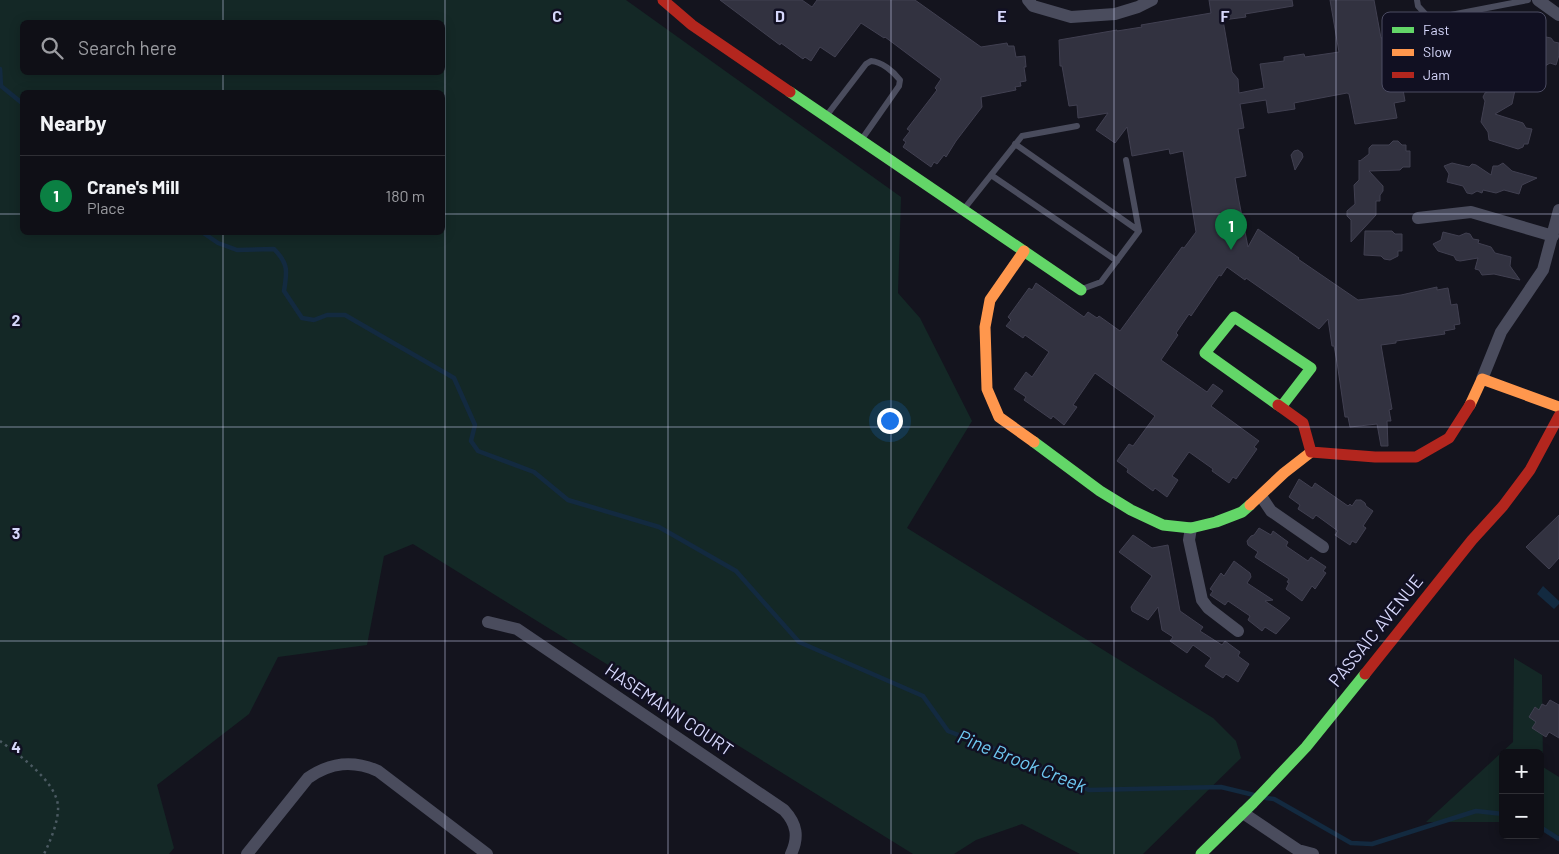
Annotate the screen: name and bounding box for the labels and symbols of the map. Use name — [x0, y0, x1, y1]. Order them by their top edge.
text: C — [552, 6, 562, 25]
text: D — [775, 6, 785, 25]
text: E — [997, 6, 1007, 25]
text: F — [1221, 6, 1230, 25]
legend — [1382, 12, 1546, 92]
text: Fast — [1423, 21, 1449, 38]
text: Slow — [1423, 43, 1452, 60]
text: Jam — [1423, 66, 1450, 83]
pin: 1 — [1215, 209, 1247, 250]
text: 2 — [12, 310, 21, 329]
your location — [877, 408, 903, 434]
text: 3 — [12, 523, 20, 542]
street label: PASSAIC AVENUE — [1323, 570, 1427, 691]
street label: HASEMANN COURT — [601, 658, 738, 760]
water label: Pine Brook Creek — [954, 724, 1091, 797]
text: 4 — [11, 737, 21, 756]

